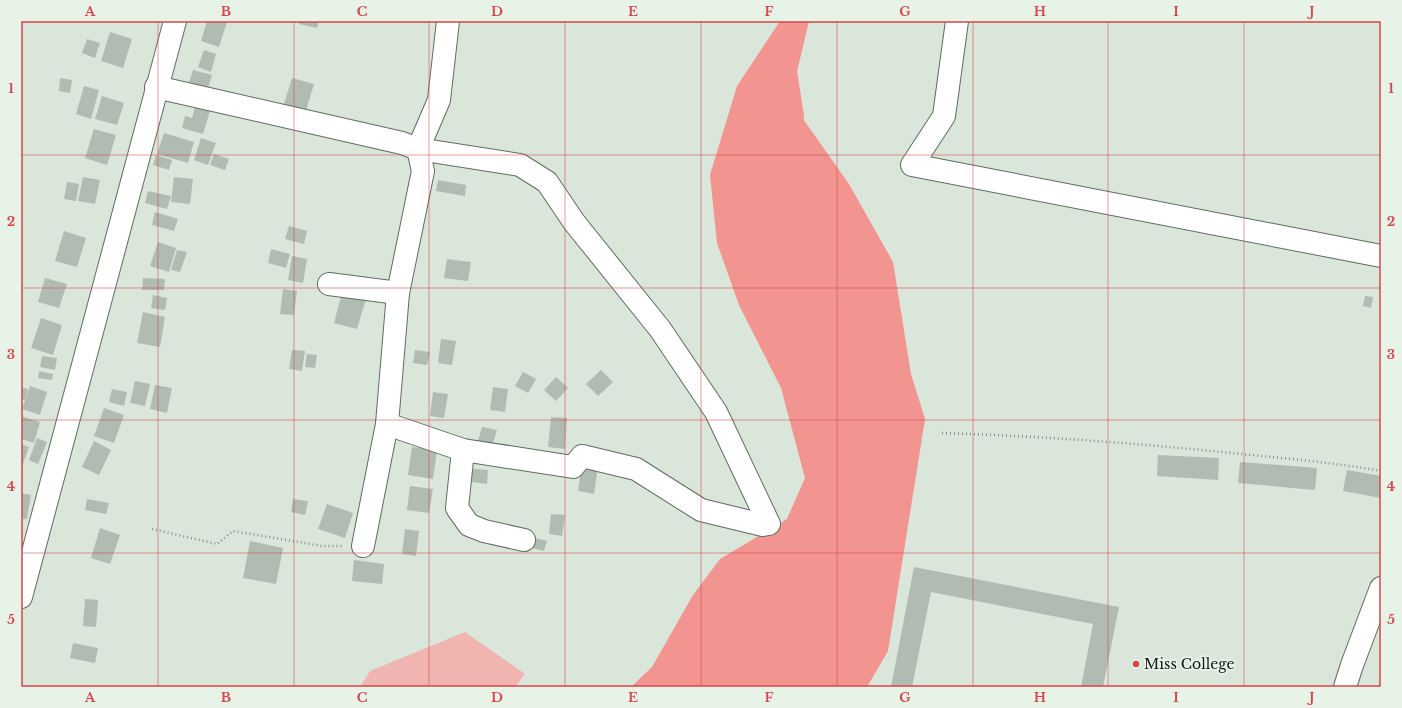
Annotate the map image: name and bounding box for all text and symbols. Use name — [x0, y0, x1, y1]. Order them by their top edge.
text: A — [84, 3, 96, 20]
text: B — [221, 3, 231, 20]
text: C — [357, 3, 368, 20]
text: D — [491, 3, 503, 20]
text: E — [628, 3, 638, 20]
text: F — [765, 3, 774, 20]
text: G — [899, 3, 911, 20]
text: H — [1034, 3, 1046, 20]
text: I — [1173, 3, 1179, 20]
text: J — [1306, 3, 1315, 20]
text: 1 — [8, 80, 14, 97]
text: 1 — [1388, 80, 1394, 97]
text: 2 — [7, 213, 15, 230]
text: 2 — [1387, 213, 1395, 230]
text: 3 — [7, 346, 15, 363]
text: 3 — [1387, 346, 1395, 363]
text: 4 — [7, 478, 16, 495]
text: 4 — [1387, 478, 1396, 495]
text: 5 — [7, 611, 15, 628]
text: 5 — [1387, 611, 1395, 628]
place label: Miss College — [1144, 655, 1235, 673]
marker: Miss College — [1131, 659, 1141, 669]
text: A — [84, 689, 96, 706]
text: B — [221, 689, 231, 706]
text: C — [357, 689, 368, 706]
text: D — [491, 689, 503, 706]
text: E — [628, 689, 638, 706]
text: F — [765, 689, 774, 706]
text: G — [899, 689, 911, 706]
text: H — [1034, 689, 1046, 706]
text: I — [1173, 689, 1179, 706]
text: J — [1306, 689, 1315, 706]

